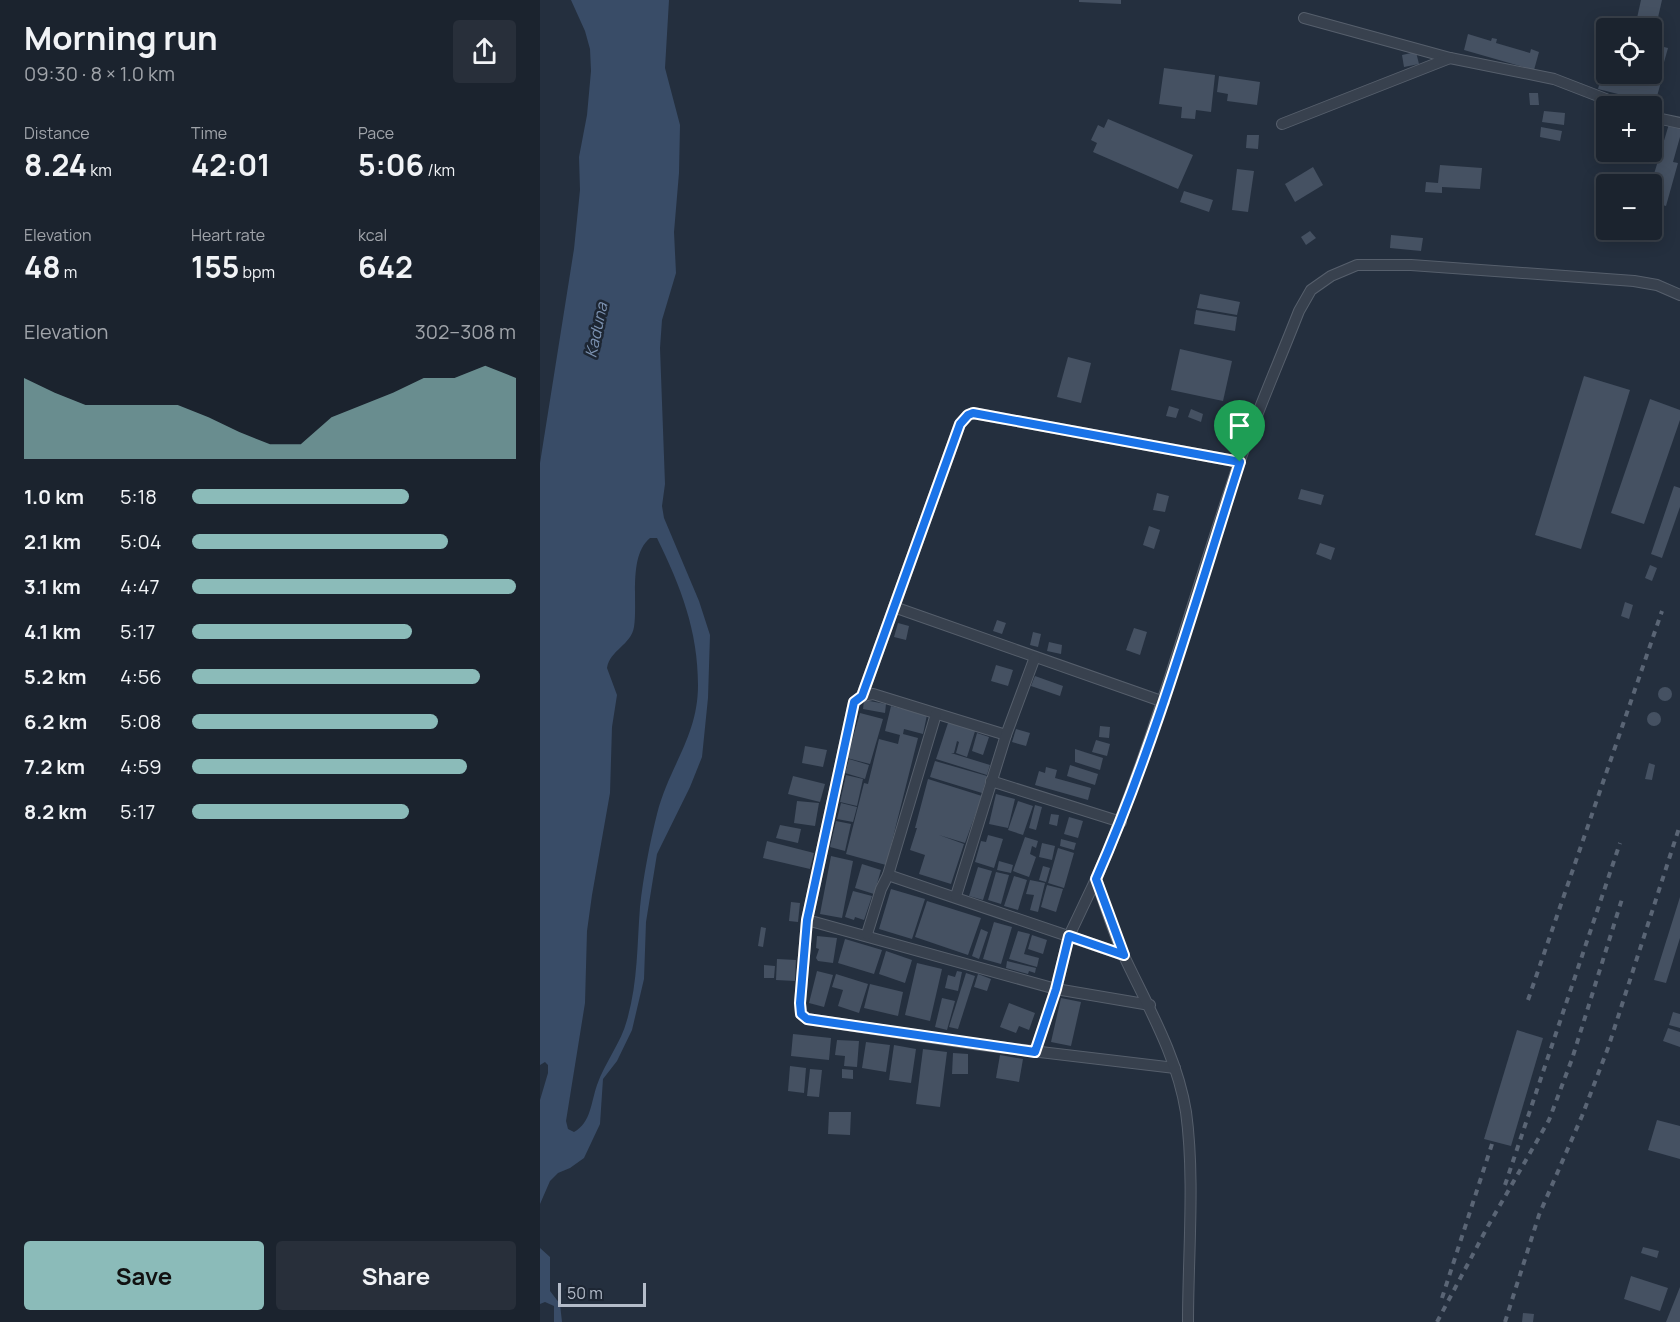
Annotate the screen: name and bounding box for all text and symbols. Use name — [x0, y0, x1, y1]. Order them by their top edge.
text: Morning run — [24, 15, 218, 60]
map controls — [1596, 18, 1662, 240]
button: locate — [1596, 18, 1662, 84]
button: share — [453, 20, 516, 83]
text: 09:30 · 8 × 1.0 km — [24, 60, 175, 87]
button: + — [1596, 96, 1662, 162]
text: Distance — [24, 122, 90, 144]
text: Time — [191, 122, 227, 144]
text: Pace — [358, 122, 394, 144]
text: 8.24 — [24, 144, 87, 185]
text: 42:01 — [191, 144, 270, 185]
text: 5:06 — [358, 144, 424, 185]
text: km — [87, 159, 112, 181]
text: /km — [424, 159, 455, 181]
button: − — [1596, 174, 1662, 240]
text: Elevation — [24, 224, 92, 246]
text: Heart rate — [191, 224, 265, 246]
text: kcal — [358, 224, 387, 246]
text: 48 — [24, 246, 61, 287]
text: 155 — [191, 246, 239, 287]
text: 642 — [358, 246, 413, 287]
text: m — [61, 261, 77, 283]
text: bpm — [239, 261, 275, 283]
water label: Kaduna — [579, 299, 613, 360]
text: Elevation — [24, 318, 108, 345]
text: 302–308 m — [415, 318, 516, 345]
pin — [1214, 400, 1265, 462]
icon: arrive — [1223, 409, 1256, 442]
text: 1.0 km — [24, 483, 84, 510]
text: 5:18 — [120, 483, 157, 510]
text: 2.1 km — [24, 528, 81, 555]
text: 5:04 — [120, 528, 162, 555]
text: 3.1 km — [24, 573, 81, 600]
text: 4:47 — [120, 573, 160, 600]
text: 4.1 km — [24, 618, 81, 645]
text: 5:17 — [120, 618, 155, 645]
text: 5.2 km — [24, 663, 86, 690]
text: 4:56 — [120, 663, 162, 690]
text: 6.2 km — [24, 708, 87, 735]
text: 5:08 — [120, 708, 161, 735]
text: 7.2 km — [24, 753, 85, 780]
text: 4:59 — [120, 753, 162, 780]
text: 8.2 km — [24, 798, 87, 825]
text: 5:17 — [120, 798, 155, 825]
button: Save — [24, 1241, 264, 1310]
button: Share — [276, 1241, 516, 1310]
scale bar — [558, 1280, 646, 1308]
text: 50 m — [567, 1282, 603, 1304]

